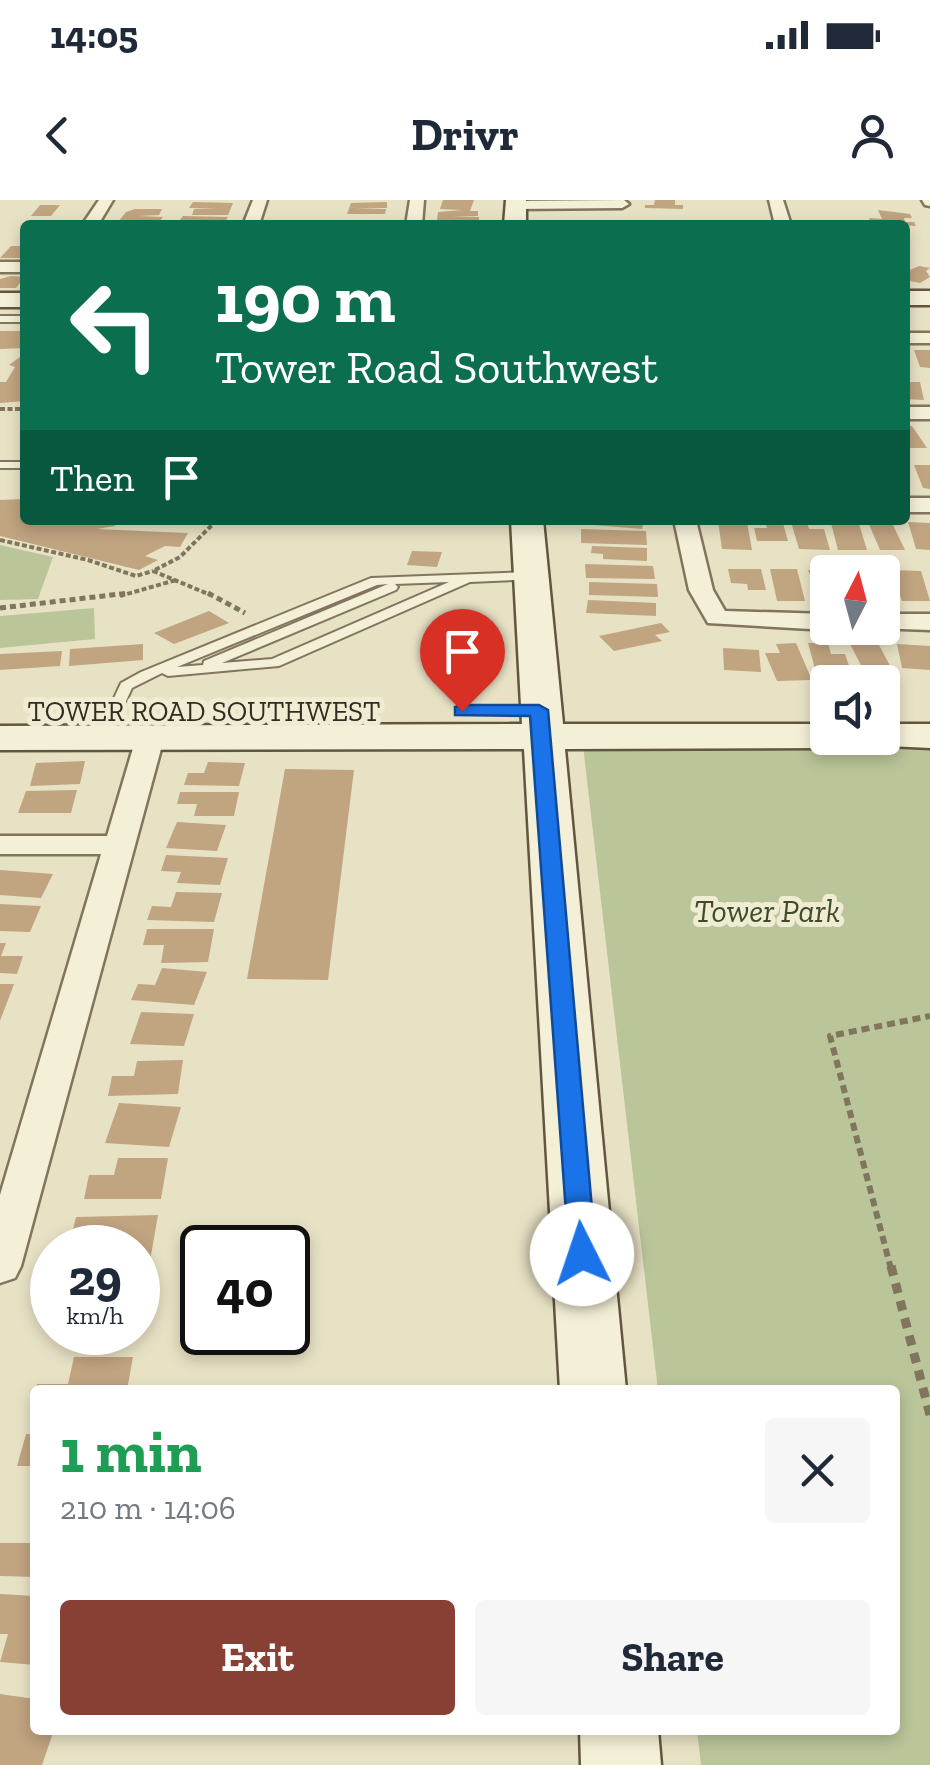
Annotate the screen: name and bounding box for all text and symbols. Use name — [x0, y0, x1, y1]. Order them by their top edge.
text: 14:05 — [50, 12, 138, 58]
icon: back — [30, 108, 85, 163]
text: Drivr — [411, 108, 519, 162]
icon: person — [845, 108, 900, 163]
text: 190 m — [215, 256, 395, 340]
icon: left — [50, 260, 180, 390]
text: Tower Road Southwest — [215, 341, 658, 395]
icon: arrive — [154, 450, 209, 505]
text: Then — [50, 455, 134, 501]
north arrow — [810, 555, 900, 645]
map controls — [810, 555, 900, 755]
pin — [420, 609, 505, 712]
icon: arrive — [435, 624, 490, 679]
button: sound — [810, 665, 900, 755]
street label: TOWER ROAD SOUTHWEST — [28, 695, 380, 728]
park label: Tower Park — [694, 892, 840, 930]
position arrow — [530, 1202, 634, 1306]
speed limit sign: 40 — [180, 1225, 310, 1355]
text: 29 — [68, 1248, 122, 1308]
text: km/h — [66, 1300, 124, 1330]
text: 1 min — [60, 1415, 202, 1487]
button: close — [765, 1418, 870, 1523]
text: 210 m · 14:06 — [60, 1489, 236, 1527]
button: Exit — [60, 1600, 455, 1715]
button: Share — [475, 1600, 870, 1715]

